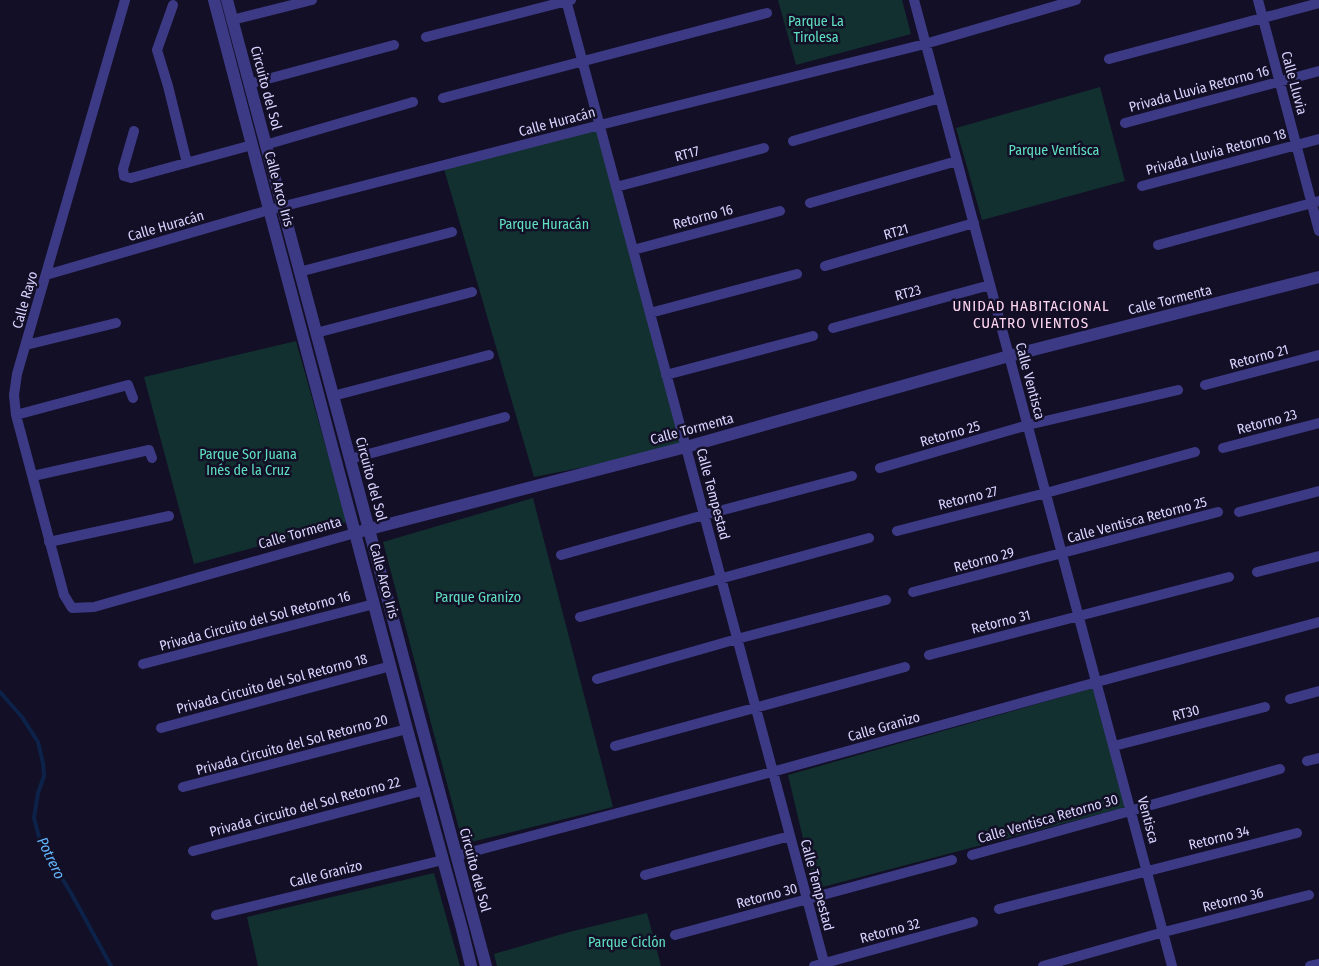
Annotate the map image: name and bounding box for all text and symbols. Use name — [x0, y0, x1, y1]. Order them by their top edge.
park label: Parque La Tirolesa — [788, 13, 844, 46]
street label: Circuito del Sol — [247, 44, 285, 132]
street label: Calle Lluvia — [1277, 49, 1311, 117]
street label: Privada Lluvia Retorno 16 — [1127, 62, 1271, 116]
street label: Calle Huracán — [517, 104, 597, 140]
street label: Privada Lluvia Retorno 18 — [1144, 125, 1288, 179]
park label: Parque Ventísca — [1009, 142, 1100, 159]
street label: RT17 — [673, 143, 701, 165]
street label: Calle Arco Iris — [261, 149, 297, 229]
street label: Retorno 16 — [671, 201, 735, 233]
street label: Calle Huracán — [126, 207, 206, 245]
park label: Parque Huracán — [499, 216, 589, 233]
street label: RT21 — [882, 220, 910, 244]
street label: Calle Rayo — [9, 269, 41, 331]
street label: RT23 — [893, 281, 923, 305]
street label: Calle Tormenta — [1126, 281, 1214, 319]
district label: UNIDAD HABITACIONAL CUATRO VIENTOS — [952, 297, 1110, 332]
street label: Calle Ventisca — [1012, 341, 1048, 422]
street label: Retorno 21 — [1228, 341, 1290, 373]
street label: Retorno 23 — [1235, 406, 1299, 438]
street label: Calle Tormenta — [648, 410, 736, 448]
street label: Retorno 25 — [918, 417, 982, 451]
street label: Circuito del Sol — [352, 435, 390, 523]
park label: Parque Sor Juana Inés de la Cruz — [199, 446, 297, 479]
street label: Calle Tempestad — [693, 446, 733, 542]
street label: Retorno 27 — [936, 482, 1000, 514]
street label: Calle Ventisca Retorno 25 — [1065, 493, 1209, 547]
street label: Calle Tormenta — [257, 513, 344, 553]
street label: Calle Arco Iris — [366, 541, 402, 621]
street label: Retorno 29 — [952, 544, 1016, 576]
street label: Privada Circuito del Sol Retorno 16 — [158, 587, 352, 655]
park label: Parque Granizo — [435, 589, 521, 606]
street label: Retorno 31 — [970, 606, 1032, 638]
street label: Privada Circuito del Sol Retorno 18 — [175, 650, 369, 718]
street label: RT30 — [1171, 701, 1201, 725]
street label: Calle Granizo — [846, 709, 922, 745]
street label: Privada Circuito del Sol Retorno 20 — [194, 711, 390, 779]
street label: Privada Circuito del Sol Retorno 22 — [208, 773, 402, 841]
street label: Calle Ventisca Retorno 30 — [976, 791, 1120, 847]
street label: Ventisca — [1134, 795, 1162, 845]
street label: Retorno 34 — [1187, 822, 1251, 854]
street label: Circuito del Sol — [456, 826, 494, 914]
water label: Potrero — [33, 834, 69, 882]
street label: Calle Tempestad — [797, 837, 837, 933]
street label: Calle Granizo — [288, 857, 364, 891]
street label: Retorno 30 — [735, 880, 799, 912]
street label: Retorno 36 — [1201, 884, 1265, 916]
street label: Retorno 32 — [858, 915, 922, 947]
park label: Parque Ciclón — [588, 934, 666, 951]

